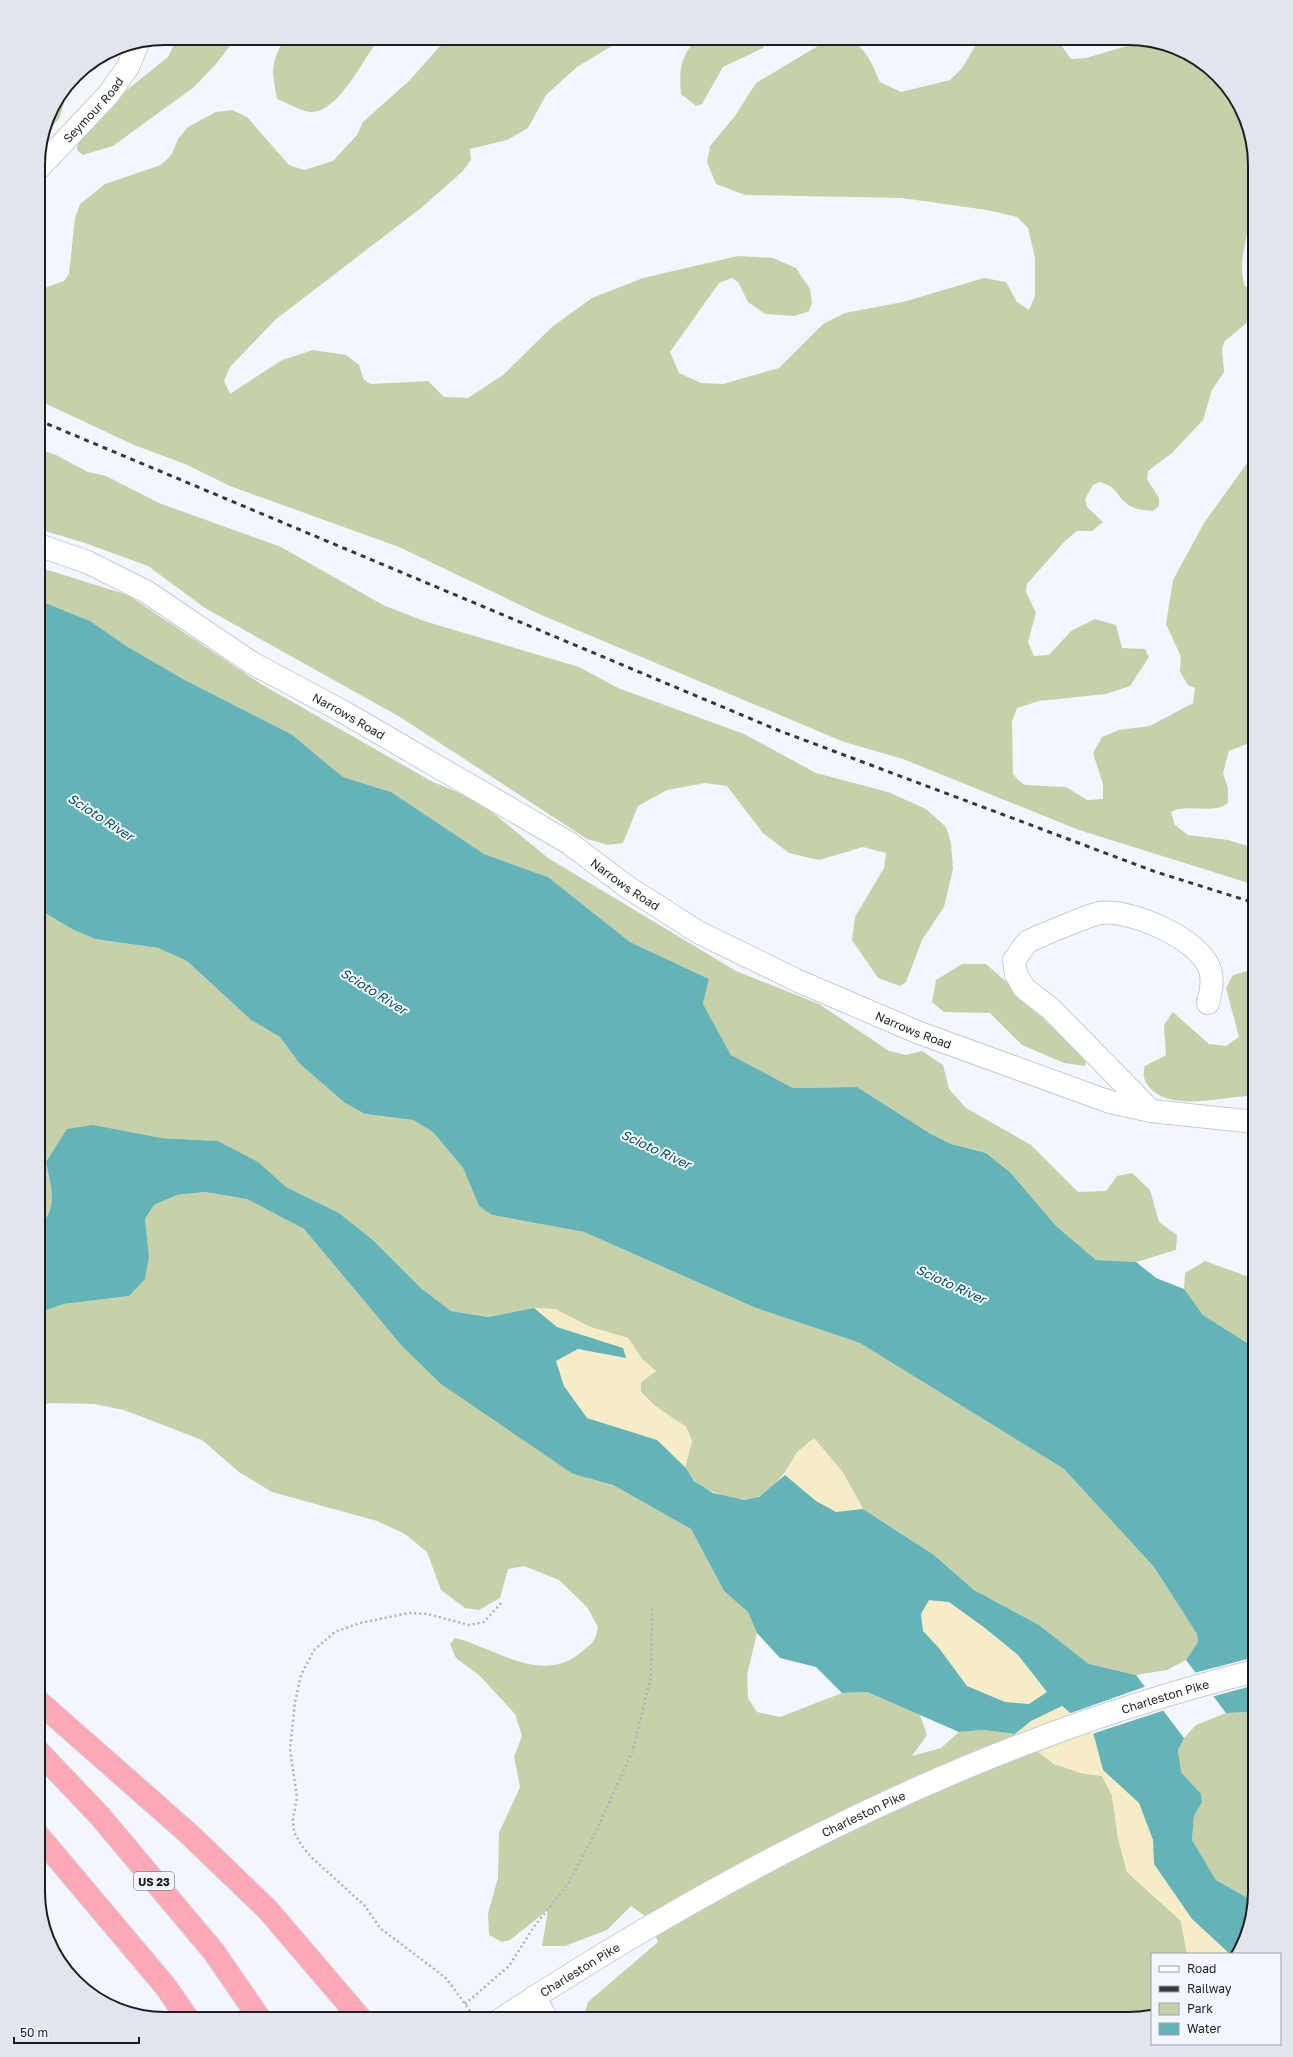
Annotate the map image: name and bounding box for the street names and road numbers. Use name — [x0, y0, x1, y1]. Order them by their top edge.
street label: Seymour Road — [60, 74, 126, 146]
street label: Narrows Road — [310, 689, 388, 742]
street label: Narrows Road — [588, 855, 663, 913]
street label: Narrows Road — [873, 1008, 954, 1051]
street label: Charleston Pike — [1119, 1676, 1211, 1717]
street label: Charleston Pike — [819, 1787, 908, 1840]
road number: US 23 — [134, 1872, 174, 1890]
street label: Charleston Pike — [537, 1939, 622, 2000]

